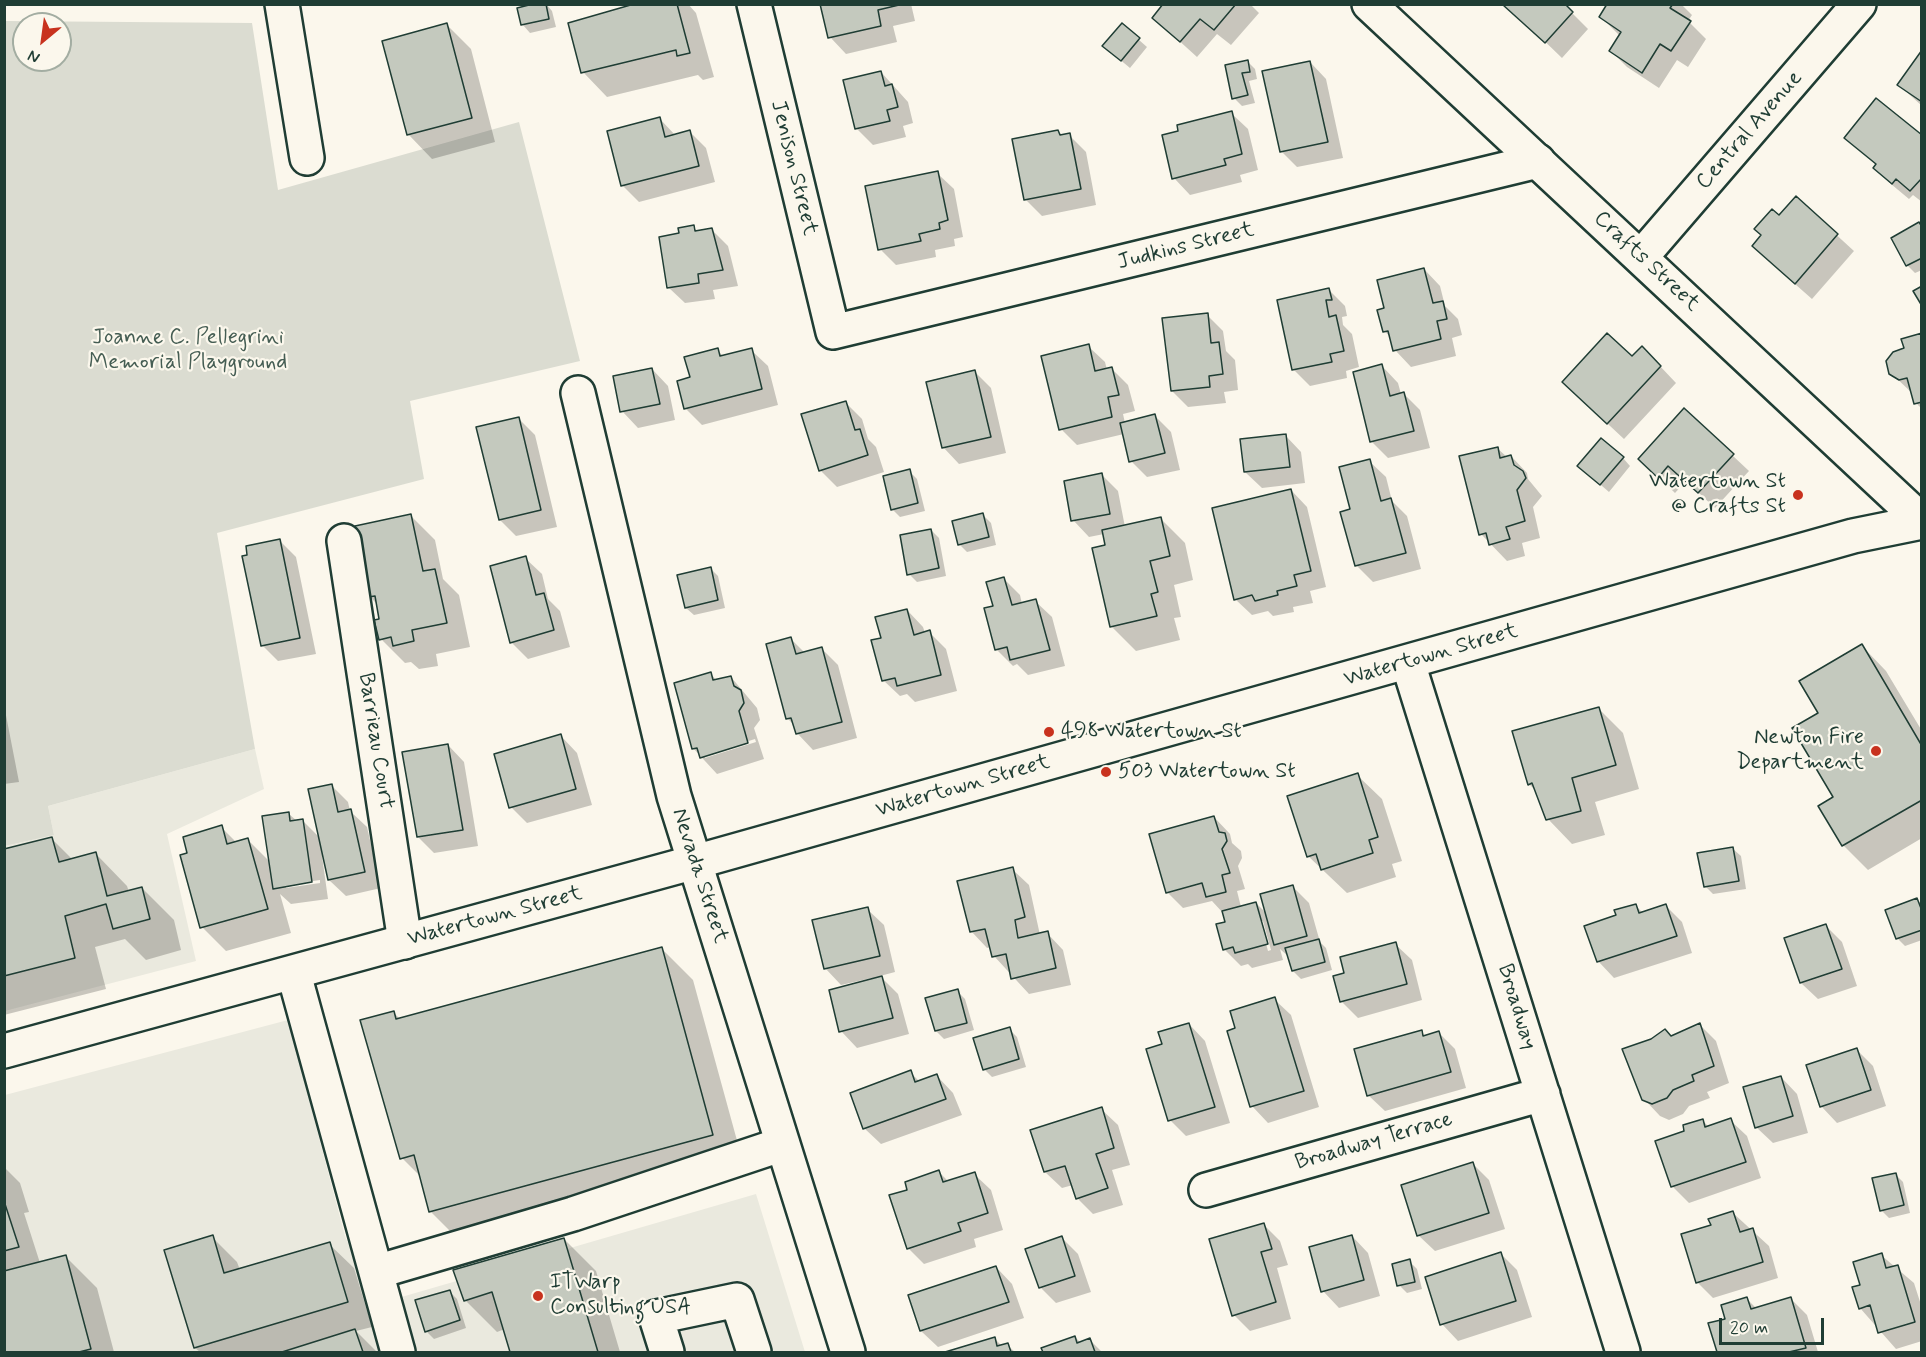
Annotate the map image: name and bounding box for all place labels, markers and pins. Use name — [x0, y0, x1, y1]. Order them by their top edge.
place label: Watertown St @ Crafts St — [1649, 469, 1786, 520]
marker: Watertown St @ Crafts St — [1791, 488, 1805, 502]
place label: 498 Watertown St — [1061, 719, 1242, 745]
marker: 498 Watertown St — [1042, 725, 1056, 739]
place label: Newton Fire Department — [1736, 725, 1864, 776]
marker: Newton Fire Department — [1869, 744, 1883, 758]
place label: 503 Watertown St — [1118, 759, 1296, 785]
marker: 503 Watertown St — [1099, 765, 1113, 779]
place label: ITWarp Consulting USA — [550, 1270, 691, 1322]
marker: ITWarp Consulting USA — [531, 1289, 545, 1303]

